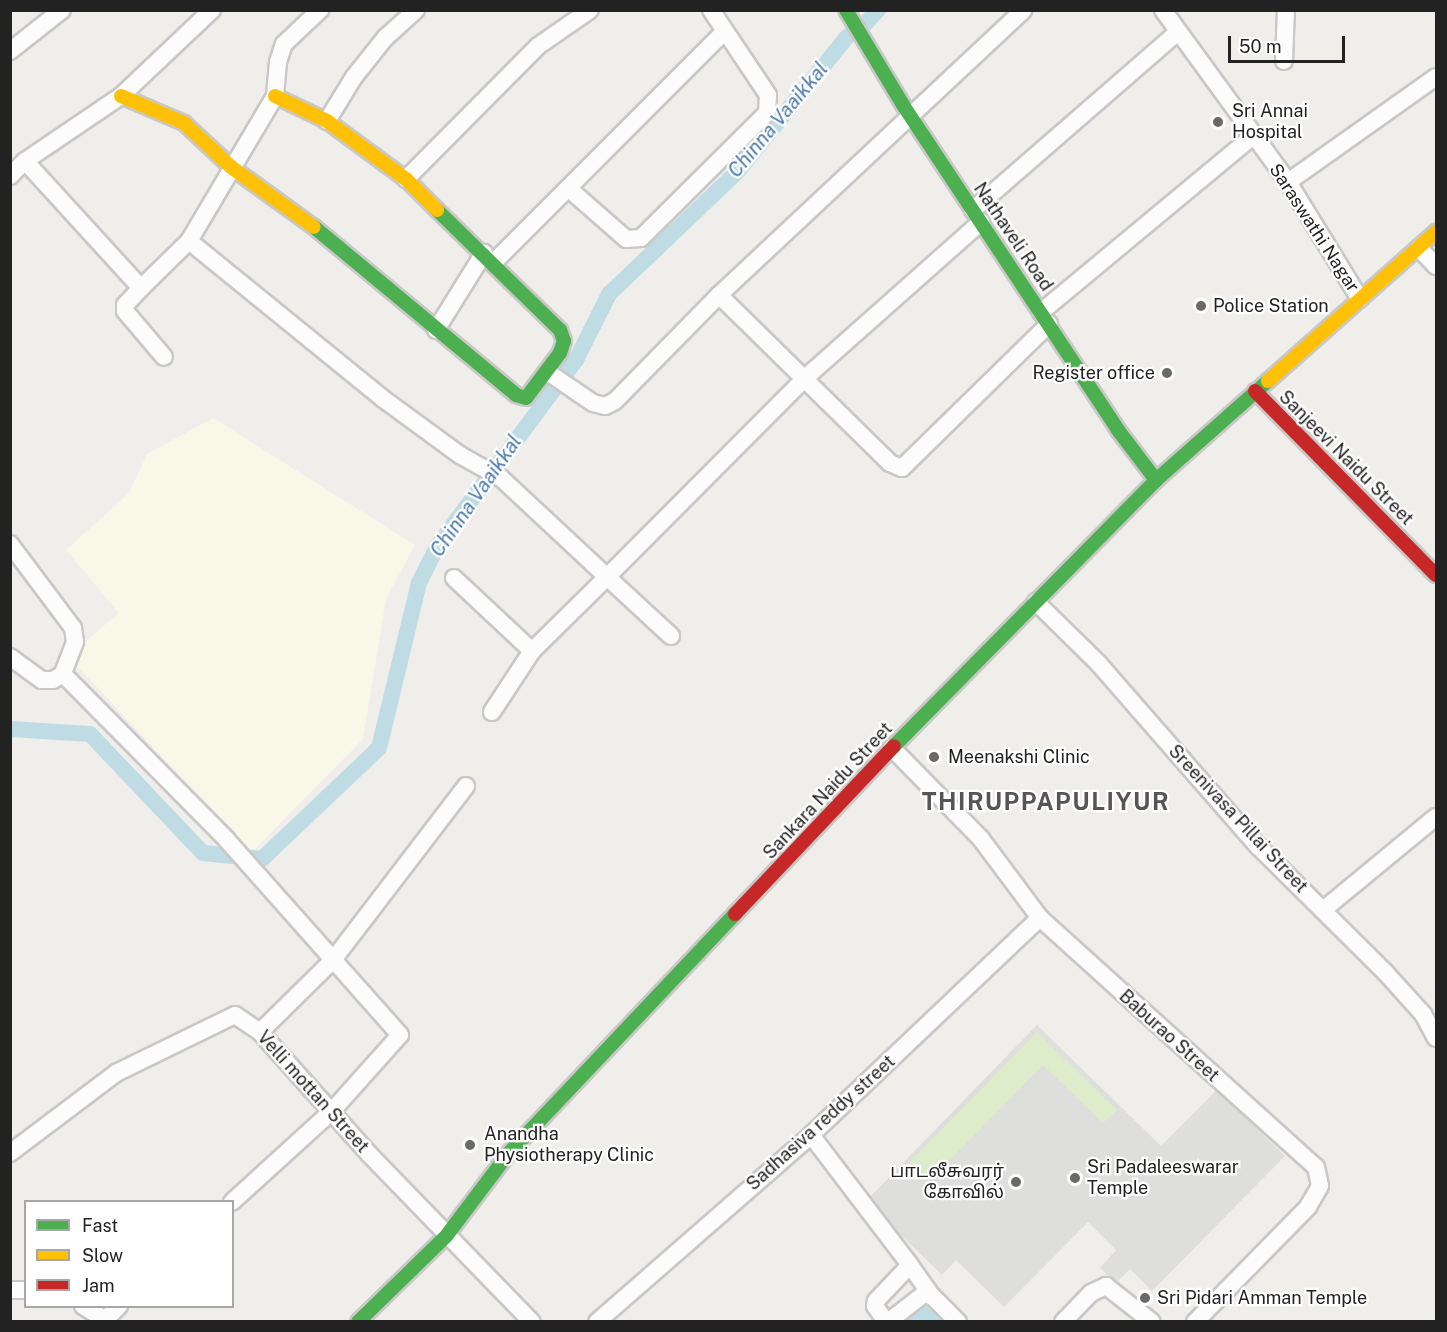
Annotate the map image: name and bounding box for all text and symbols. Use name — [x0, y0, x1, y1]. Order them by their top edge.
scale bar — [1231, 24, 1348, 62]
text: 50 m — [1239, 36, 1282, 57]
water label: Chinna Vaaikkal — [723, 57, 833, 183]
place label: Sri Annai Hospital — [1232, 101, 1308, 144]
marker: Sri Annai Hospital — [1209, 113, 1227, 131]
street label: Saraswathi Nagar — [1264, 160, 1364, 296]
street label: Nathaveli Road — [969, 179, 1057, 295]
place label: Police Station — [1213, 295, 1329, 317]
marker: Police Station — [1194, 299, 1208, 313]
place label: Register office — [1032, 362, 1155, 384]
marker: Register office — [1160, 366, 1174, 380]
street label: Sanjeevi Naidu Street — [1274, 386, 1418, 530]
water label: Chinna Vaaikkal — [425, 430, 527, 562]
street label: Sankara Naidu Street — [759, 718, 897, 864]
street label: Sreenivasa Pillai Street — [1164, 741, 1312, 897]
place label: Meenakshi Clinic — [948, 746, 1090, 768]
marker: Meenakshi Clinic — [925, 748, 943, 766]
district label: THIRUPPAPULIYUR — [922, 788, 1170, 816]
street label: Baburao Street — [1115, 985, 1223, 1087]
street label: Velli mottan Street — [253, 1027, 373, 1157]
street label: Sadhasiva reddy street — [742, 1051, 900, 1195]
place label: Anandha Physiotherapy Clinic — [484, 1124, 654, 1166]
marker: Anandha Physiotherapy Clinic — [461, 1136, 479, 1154]
place label: Sri Padaleeswarar Temple — [1087, 1157, 1239, 1200]
place label: பாடலீசுவரர் கோவில் — [890, 1161, 1004, 1204]
marker: Sri Padaleeswarar Temple — [1068, 1171, 1082, 1185]
marker: பாடலீசுவரர் கோவில் — [1009, 1175, 1023, 1189]
legend — [24, 1200, 234, 1308]
text: Fast — [82, 1215, 118, 1236]
text: Slow — [82, 1245, 123, 1266]
text: Jam — [82, 1275, 115, 1296]
place label: Sri Pidari Amman Temple — [1157, 1287, 1367, 1309]
marker: Sri Pidari Amman Temple — [1138, 1291, 1152, 1305]

